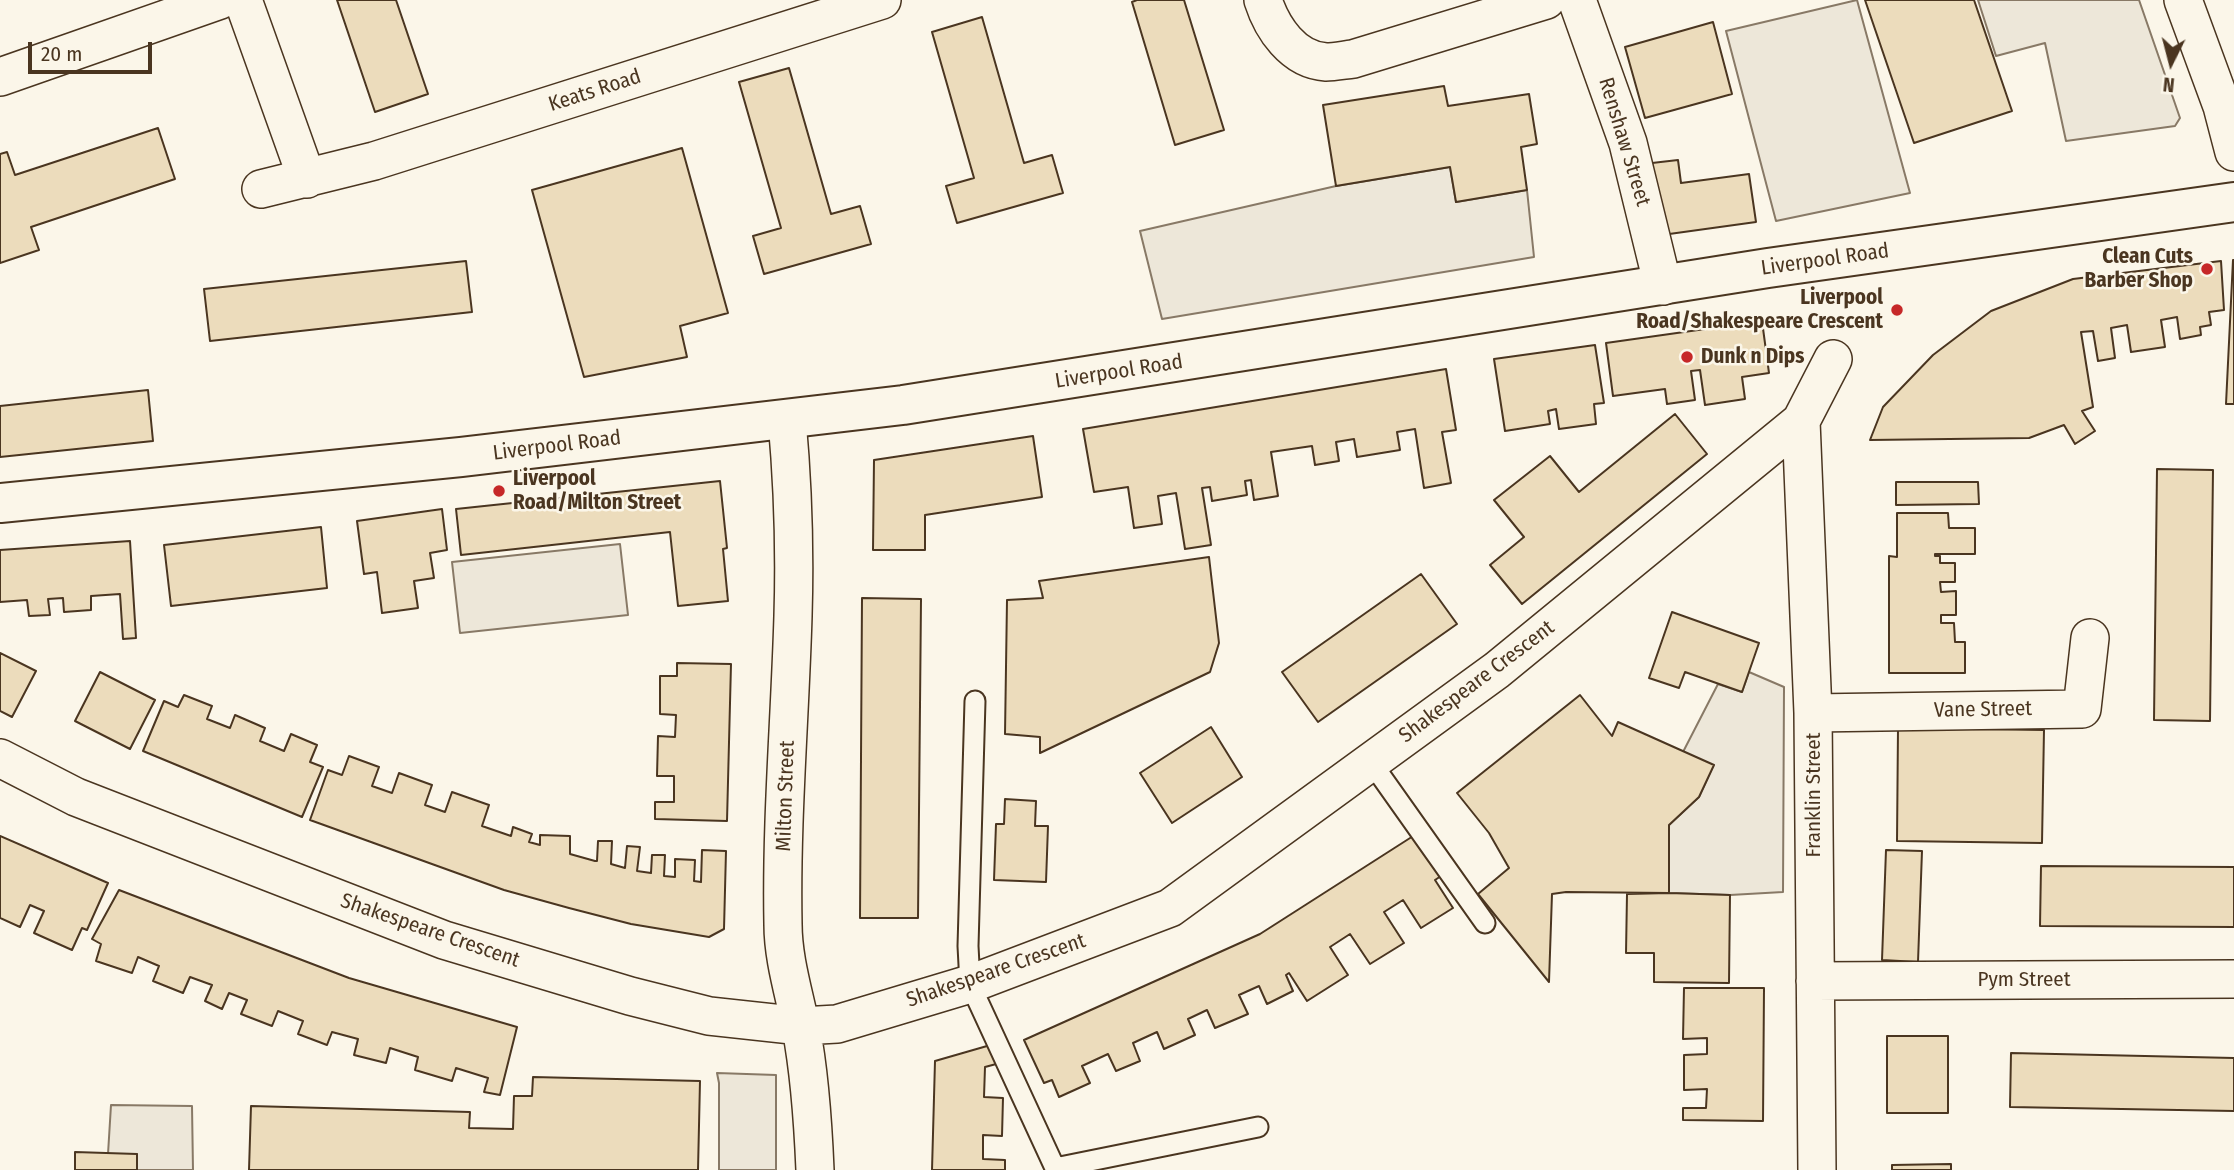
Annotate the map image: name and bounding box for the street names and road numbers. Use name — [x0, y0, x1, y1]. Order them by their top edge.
street label: Keats Road — [546, 64, 644, 118]
street label: Renshaw Street — [1592, 75, 1656, 209]
street label: Liverpool Road — [1759, 239, 1891, 281]
street label: Liverpool Road — [1053, 349, 1185, 395]
street label: Liverpool Road — [492, 426, 622, 466]
street label: Shakespeare Crescent — [1394, 615, 1560, 749]
street label: Vane Street — [1934, 697, 2032, 723]
street label: Franklin Street — [1801, 733, 1827, 857]
street label: Milton Street — [771, 740, 801, 852]
street label: Shakespeare Crescent — [337, 889, 523, 973]
street label: Shakespeare Crescent — [903, 929, 1089, 1013]
street label: Pym Street — [1977, 967, 2071, 993]

